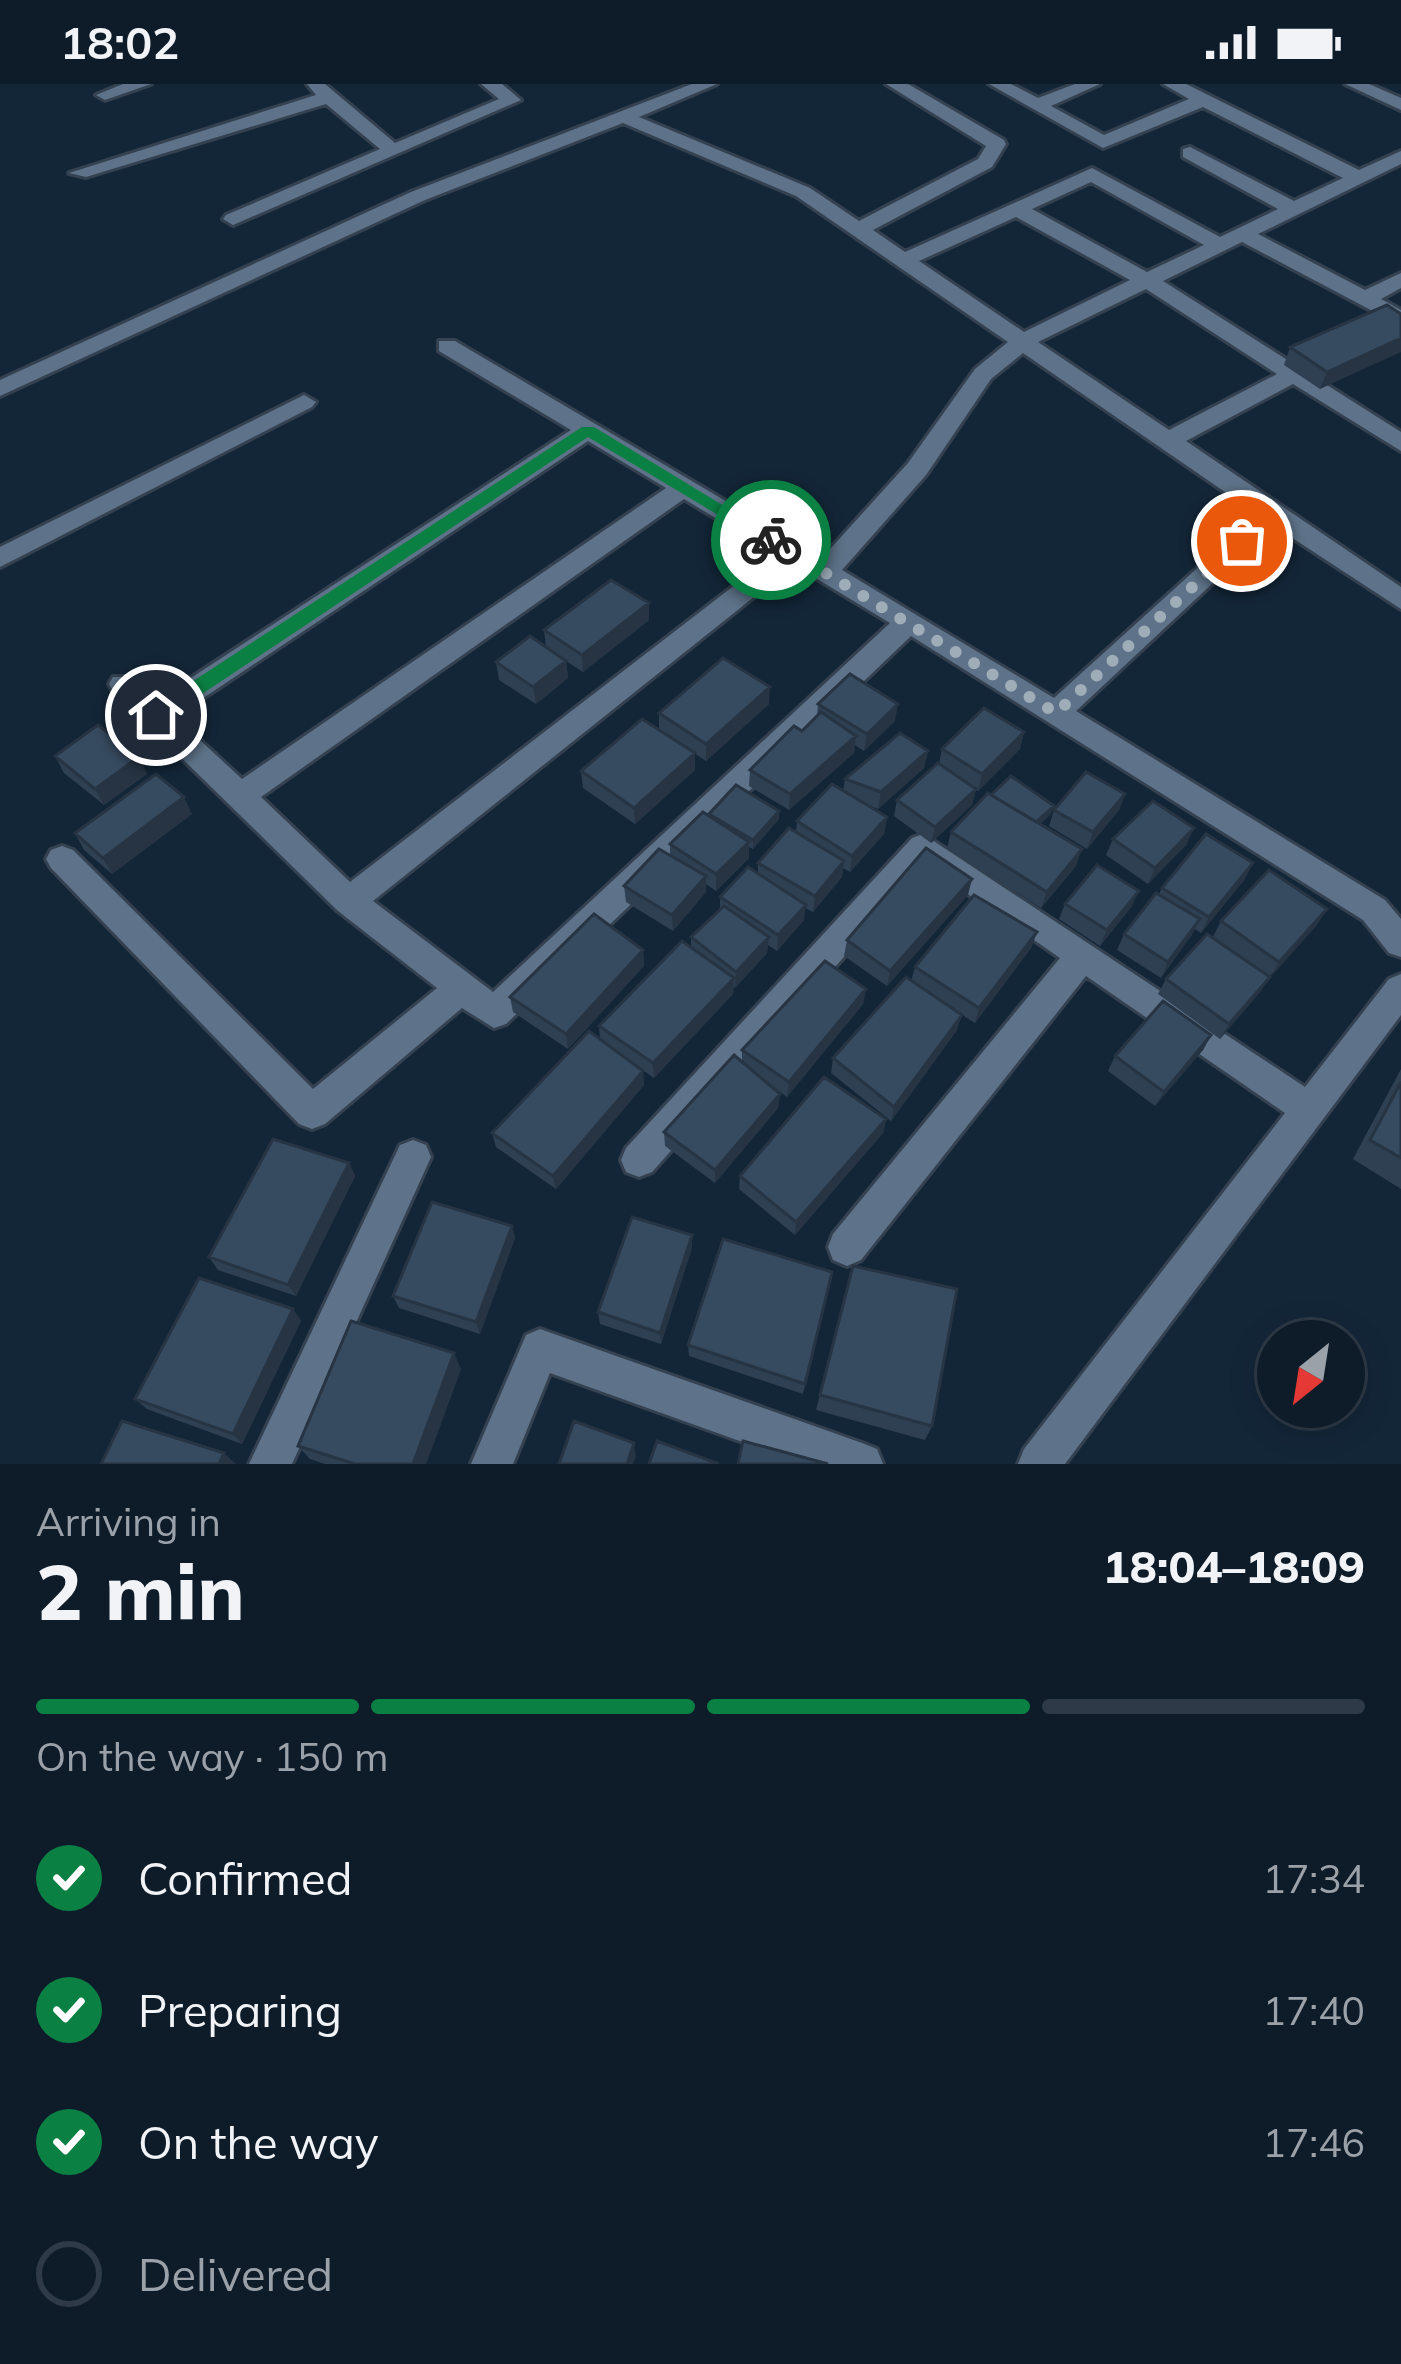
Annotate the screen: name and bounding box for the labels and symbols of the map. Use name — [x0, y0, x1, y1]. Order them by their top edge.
courier — [711, 480, 831, 600]
pin — [1191, 490, 1293, 592]
pin — [105, 664, 207, 766]
north arrow — [1257, 1320, 1365, 1428]

